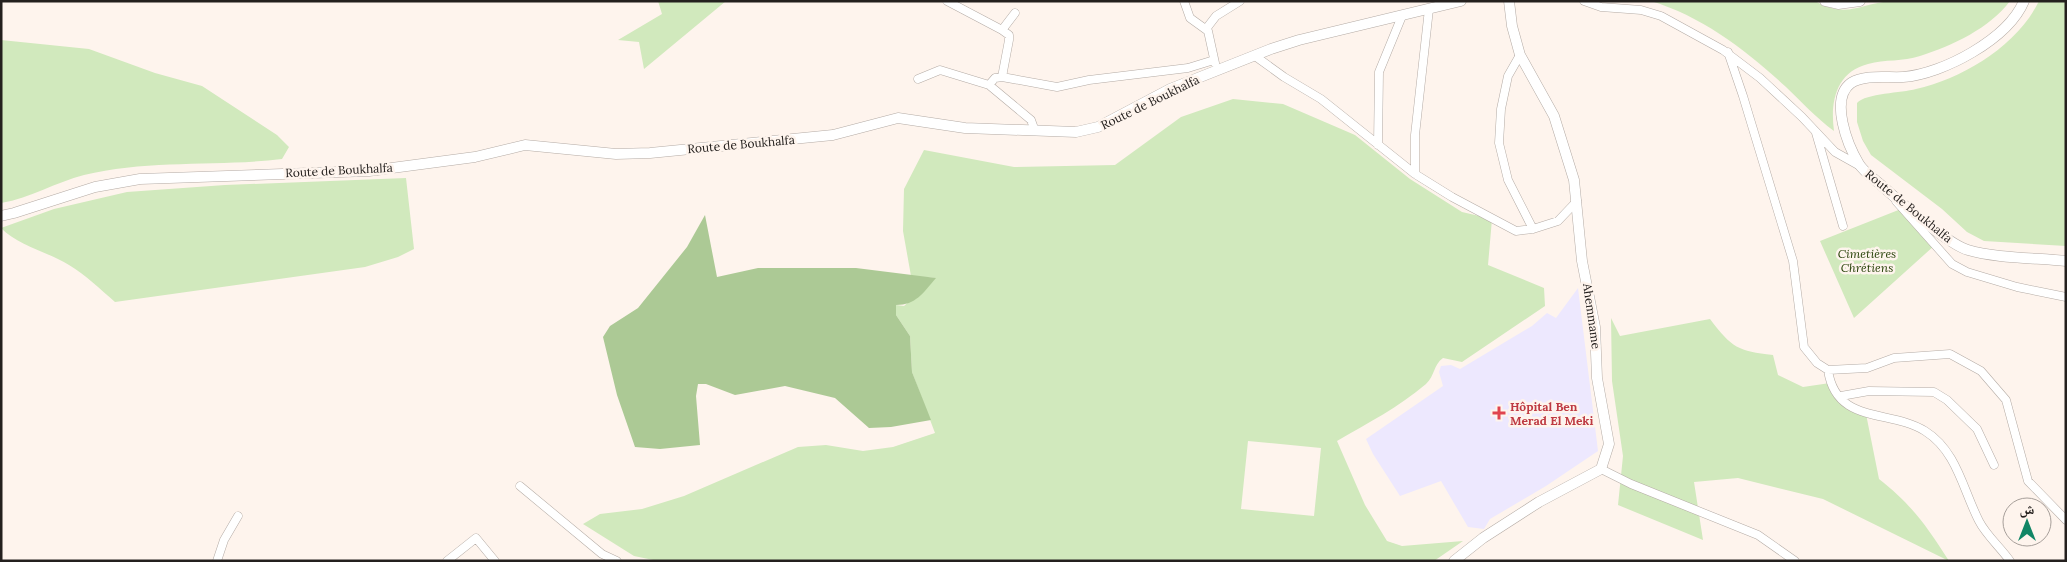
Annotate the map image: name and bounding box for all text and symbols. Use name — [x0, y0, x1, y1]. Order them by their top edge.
street label: Route de Boukhalfa — [1098, 72, 1202, 132]
street label: Route de Boukhalfa — [687, 132, 795, 156]
street label: Route de Boukhalfa — [285, 160, 393, 180]
street label: Route de Boukhalfa — [1862, 166, 1956, 246]
park label: Cimetières Chrétiens — [1838, 246, 1896, 275]
street label: Ahemmame — [1580, 281, 1604, 350]
place label: Hôpital Ben Merad El Meki — [1510, 399, 1594, 428]
marker: Hôpital Ben Merad El Meki — [1492, 406, 1506, 420]
north arrow — [2002, 497, 2052, 547]
text: ش — [2020, 500, 2035, 518]

